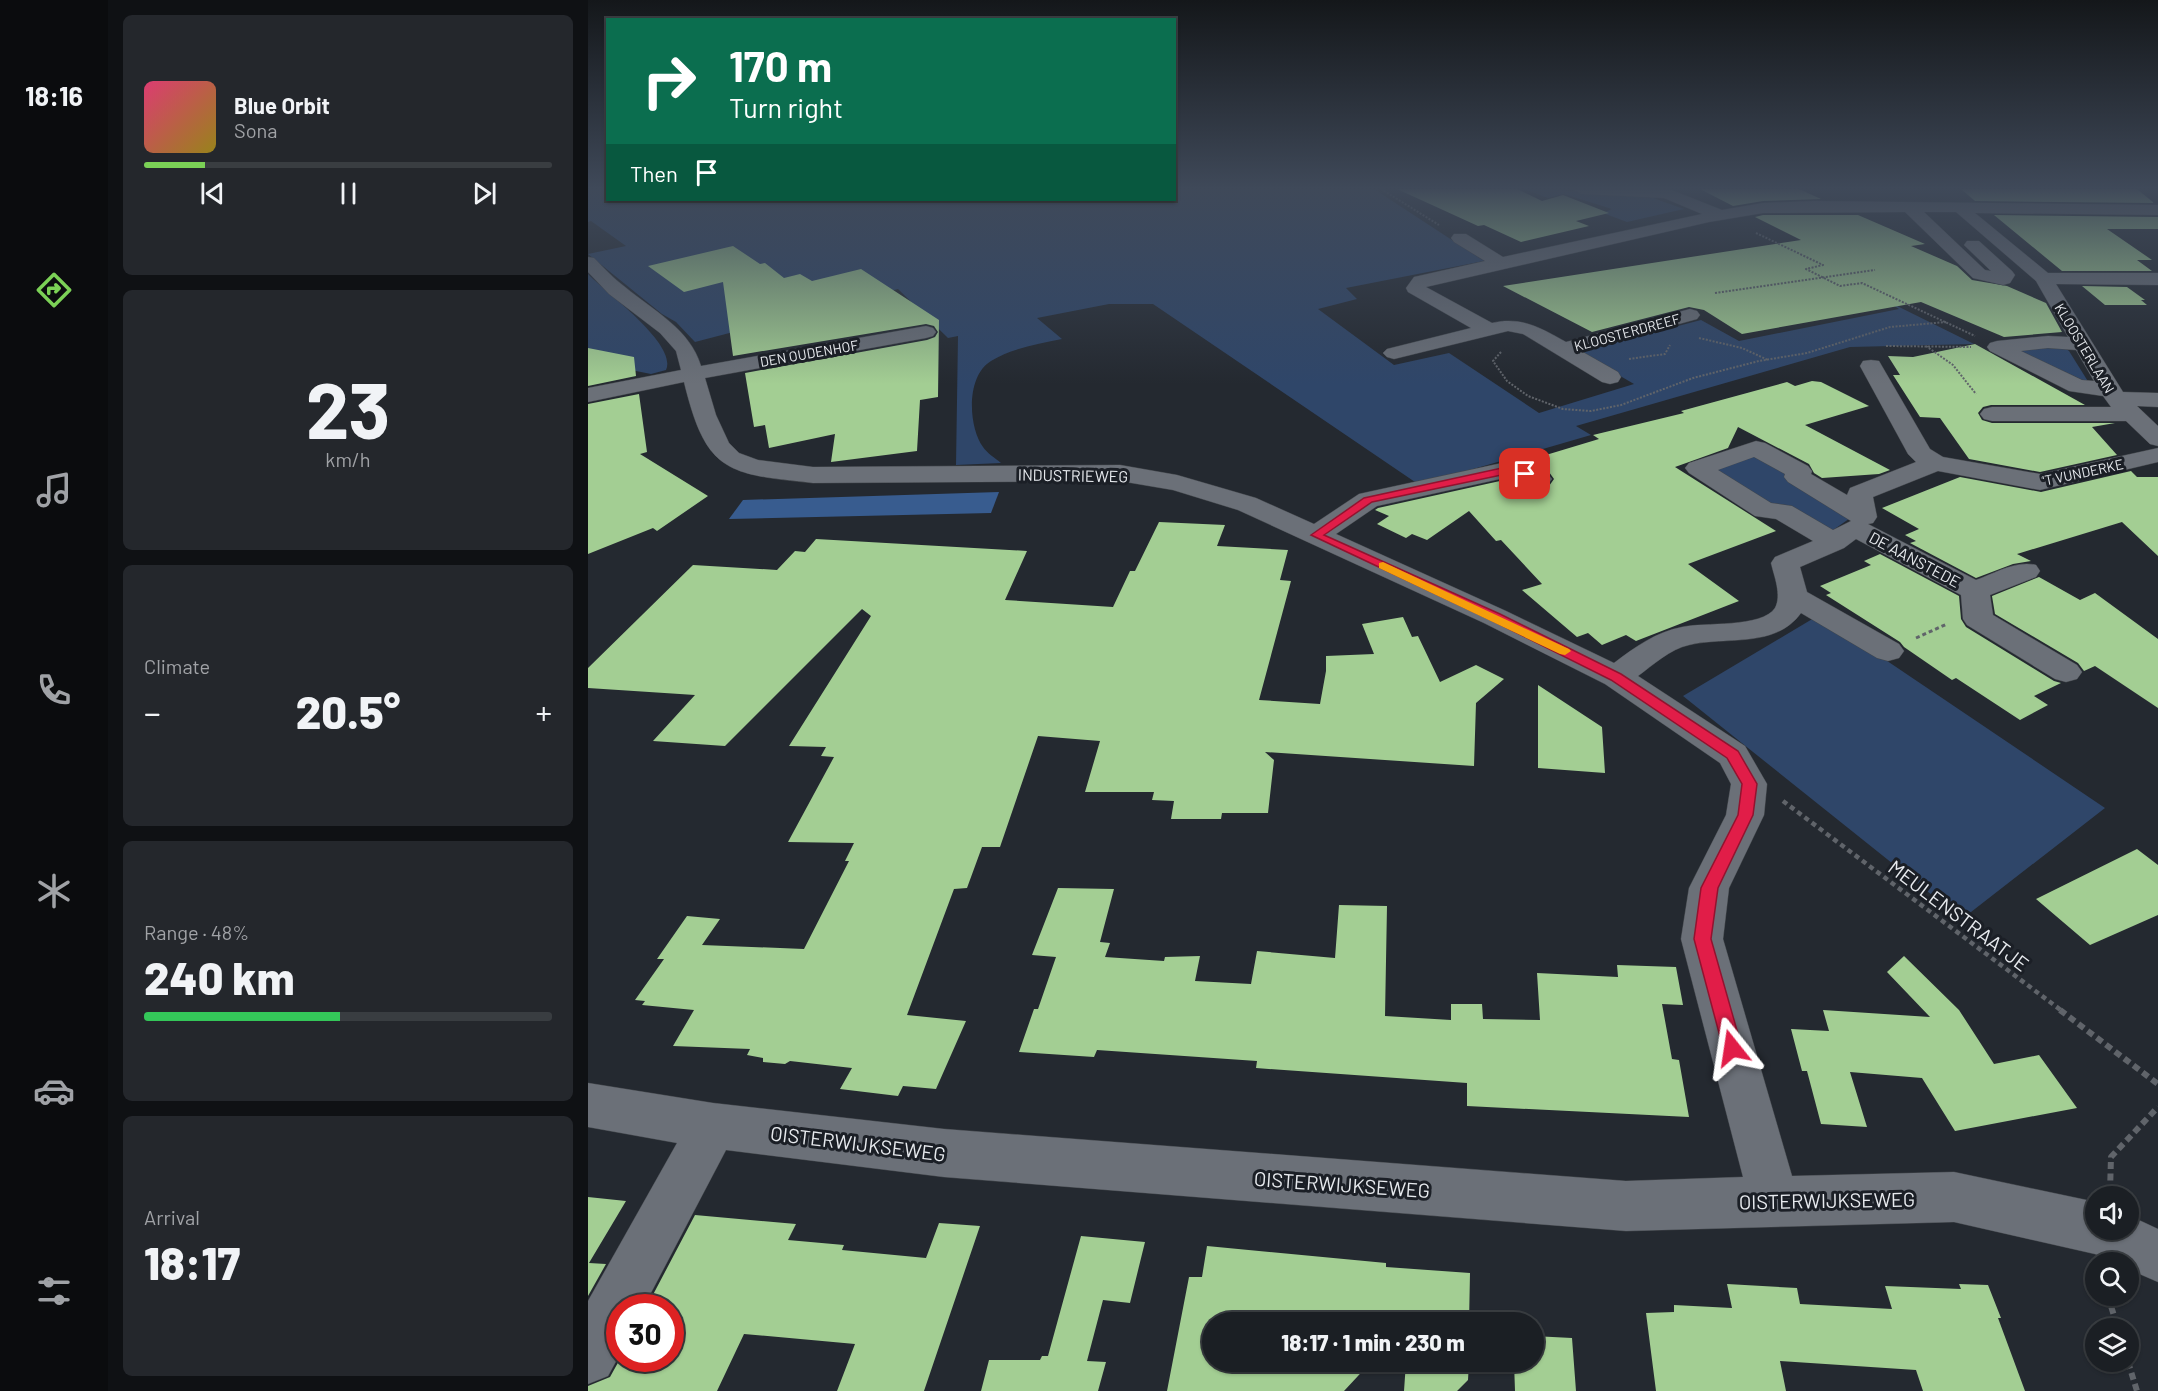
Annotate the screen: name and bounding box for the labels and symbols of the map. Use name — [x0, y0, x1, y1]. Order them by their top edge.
street label: KLOOSTERLAAN — [2052, 300, 2118, 396]
street label: KLOOSTERDREEF — [1572, 310, 1682, 354]
street label: DEN OUDENHOF — [758, 336, 860, 370]
pin — [1499, 448, 1550, 499]
street label: 'T VUNDERKE — [2041, 455, 2125, 489]
street label: INDUSTRIEWEG — [1018, 465, 1128, 485]
street label: DE AANSTEDE — [1866, 527, 1964, 591]
street label: MEULENSTRAATJE — [1884, 854, 2034, 976]
position arrow — [1700, 1016, 1764, 1080]
street label: OISTERWIJKSEWEG — [769, 1120, 947, 1166]
street label: OISTERWIJKSEWEG — [1253, 1166, 1431, 1202]
street label: OISTERWIJKSEWEG — [1739, 1186, 1915, 1214]
speed limit sign: 30 — [606, 1294, 684, 1372]

